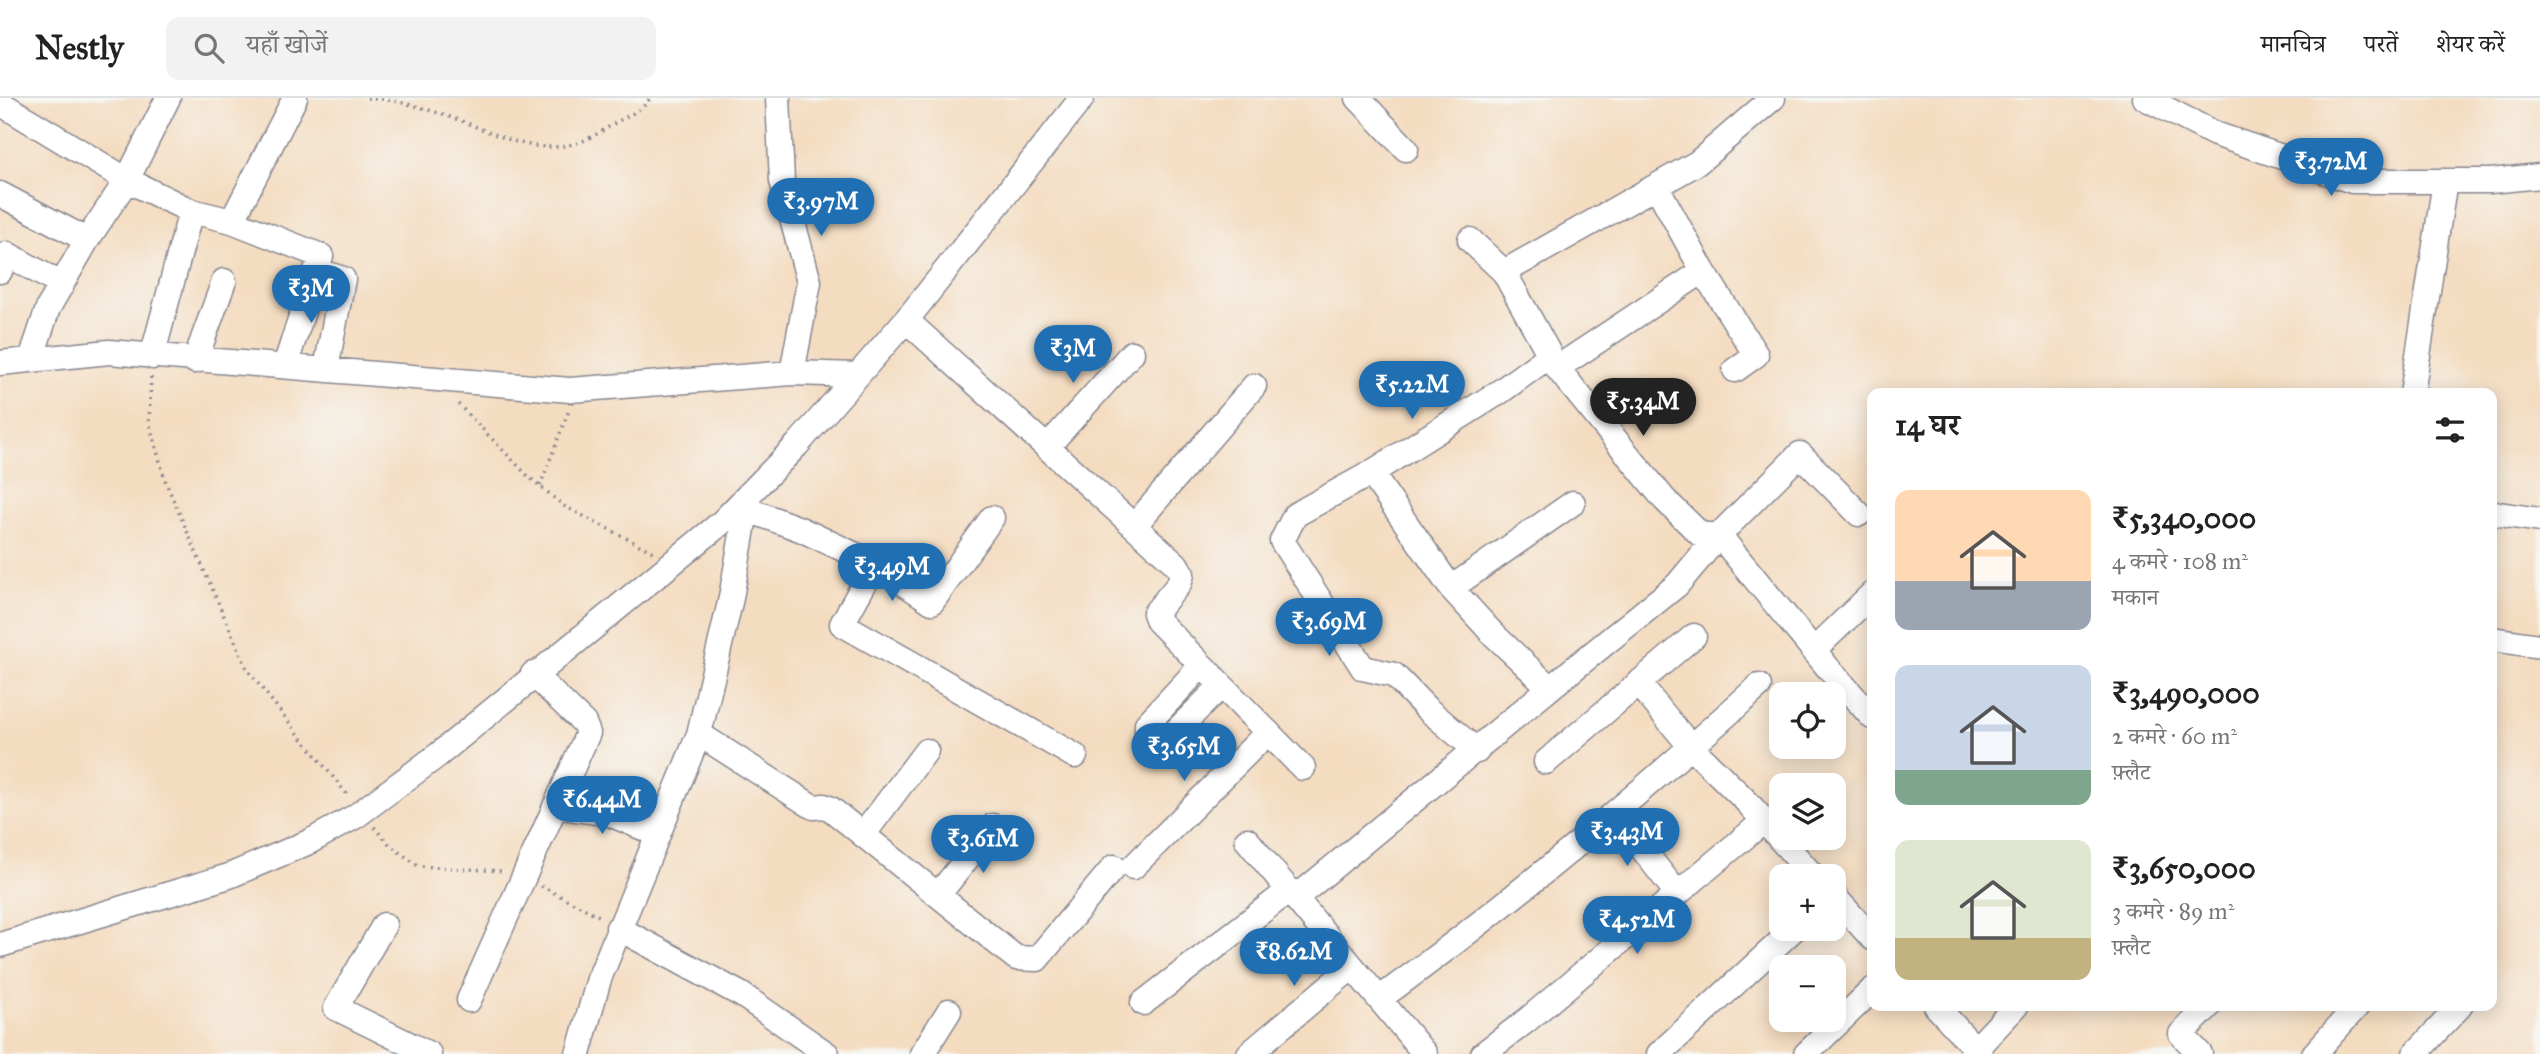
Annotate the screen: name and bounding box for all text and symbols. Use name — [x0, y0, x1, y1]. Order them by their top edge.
search box — [166, 17, 656, 80]
text: Nestly — [35, 28, 124, 68]
text: यहाँ खोजें — [246, 28, 328, 60]
icon: search — [190, 29, 228, 67]
text: मानचित्र — [2261, 29, 2326, 59]
text: परतें — [2364, 29, 2398, 59]
text: शेयर करें — [2436, 29, 2505, 59]
pin: ₹3.72M — [2274, 139, 2388, 198]
text: ₹3.72M — [2295, 147, 2367, 175]
pin: ₹3.97M — [764, 178, 878, 238]
text: ₹3.97M — [783, 187, 859, 215]
pin: ₹3M — [277, 266, 345, 325]
text: ₹3M — [288, 274, 334, 302]
pin: ₹3M — [1039, 326, 1107, 385]
text: ₹3M — [1050, 334, 1096, 362]
pin: ₹5.22M — [1355, 362, 1469, 421]
text: ₹5.22M — [1375, 370, 1449, 398]
pin: ₹5.34M — [1586, 378, 1700, 438]
text: ₹5.34M — [1606, 387, 1680, 415]
text: 14 घर — [1895, 407, 1960, 443]
icon: filters — [2431, 411, 2469, 449]
text: ₹5,340,000 — [2112, 500, 2256, 536]
icon: home — [1951, 518, 2035, 602]
pin: ₹3.49M — [835, 544, 949, 603]
text: 4 कमरे · 108 m² — [2112, 547, 2248, 575]
text: ₹3.49M — [854, 552, 930, 580]
text: मकान — [2112, 583, 2159, 611]
pin: ₹3.69M — [1272, 598, 1386, 658]
text: ₹3.69M — [1292, 607, 1366, 635]
text: ₹3,490,000 — [2112, 675, 2260, 711]
map controls — [1769, 682, 1846, 1032]
button: locate — [1769, 682, 1846, 759]
icon: home — [1951, 693, 2035, 777]
text: 2 कमरे · 60 m² — [2112, 722, 2237, 750]
pin: ₹3.65M — [1127, 724, 1241, 783]
text: ₹3.65M — [1147, 732, 1221, 760]
text: फ़्लैट — [2112, 758, 2150, 786]
button: layers — [1769, 773, 1846, 850]
pin: ₹6.44M — [545, 776, 659, 836]
text: ₹6.44M — [562, 785, 642, 813]
pin: ₹3.43M — [1570, 808, 1684, 868]
pin: ₹3.61M — [926, 816, 1040, 875]
text: ₹3.43M — [1591, 817, 1663, 845]
text: ₹3.61M — [947, 824, 1019, 852]
text: ₹3,650,000 — [2112, 850, 2256, 886]
button: + — [1769, 864, 1846, 941]
icon: home — [1951, 868, 2035, 952]
pin: ₹4.52M — [1580, 896, 1694, 956]
text: 3 कमरे · 89 m² — [2112, 897, 2234, 925]
text: ₹4.52M — [1599, 905, 1675, 933]
pin: ₹8.62M — [1237, 928, 1351, 988]
text: फ़्लैट — [2112, 933, 2150, 961]
text: ₹8.62M — [1256, 937, 1332, 965]
button: − — [1769, 955, 1846, 1032]

